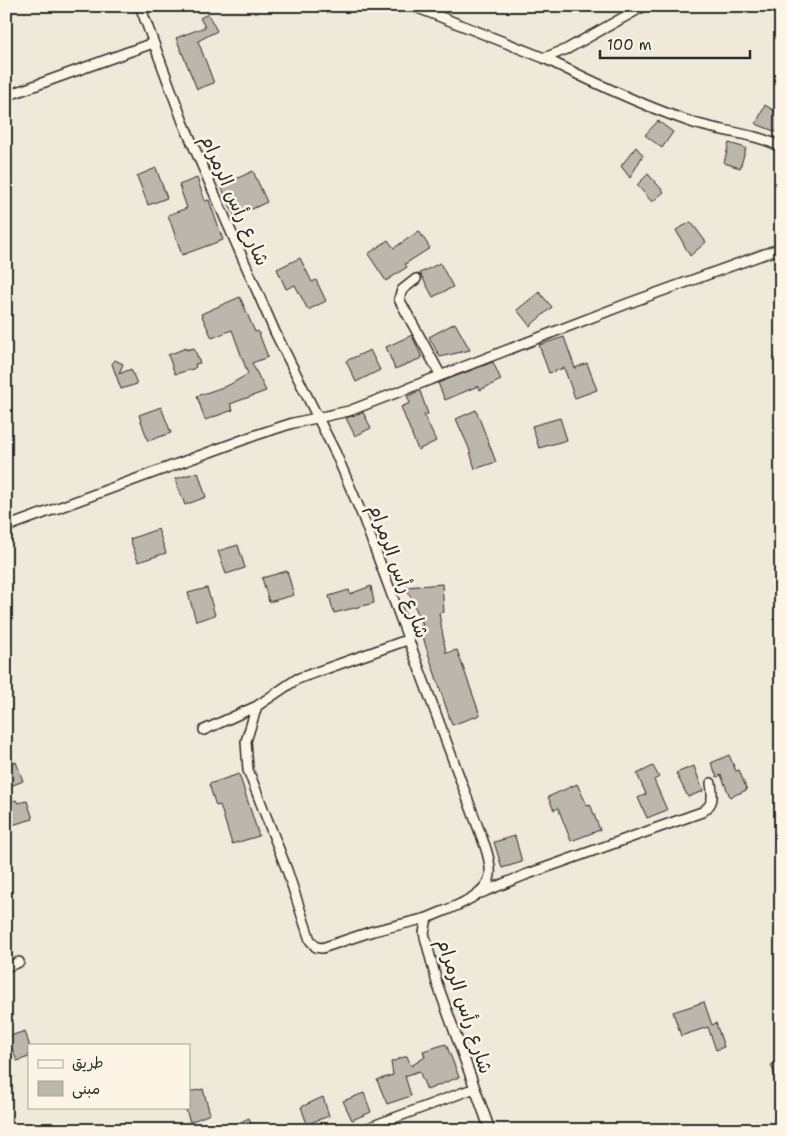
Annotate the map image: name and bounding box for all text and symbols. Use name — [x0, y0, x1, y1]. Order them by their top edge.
scale bar — [600, 28, 750, 60]
text: 100 m — [607, 35, 652, 55]
street label: شارع رأس الرمرام — [193, 130, 275, 270]
street label: شارع رأس الرمرام — [361, 500, 435, 642]
street label: شارع رأس الرمرام — [429, 935, 499, 1078]
legend — [28, 1044, 190, 1108]
text: طريق — [72, 1053, 104, 1073]
text: مبنى — [72, 1079, 100, 1099]

